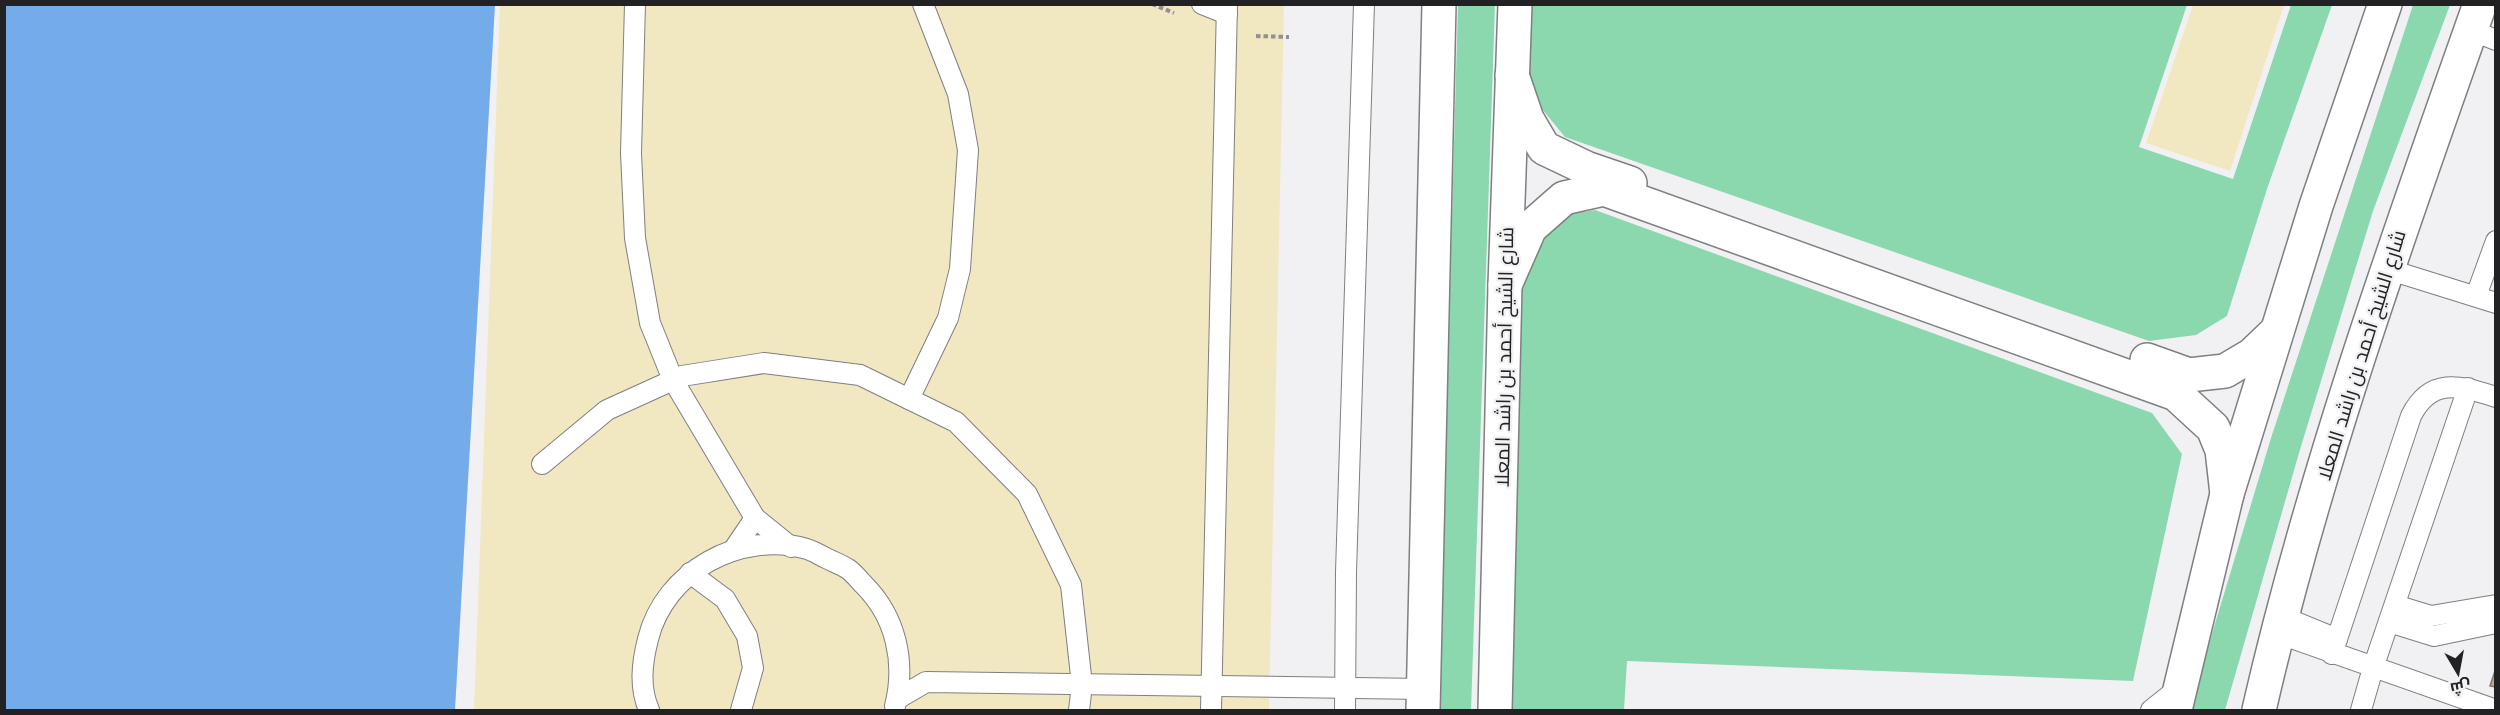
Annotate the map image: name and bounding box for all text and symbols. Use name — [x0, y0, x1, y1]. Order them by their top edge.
street label: شارع الشيخ أحمد بن راشد المعلا — [1489, 227, 1520, 487]
street label: شارع الشيخ أحمد بن راشد المعلا — [2311, 227, 2412, 484]
north arrow — [2428, 643, 2488, 703]
text: ش — [2449, 676, 2472, 699]

